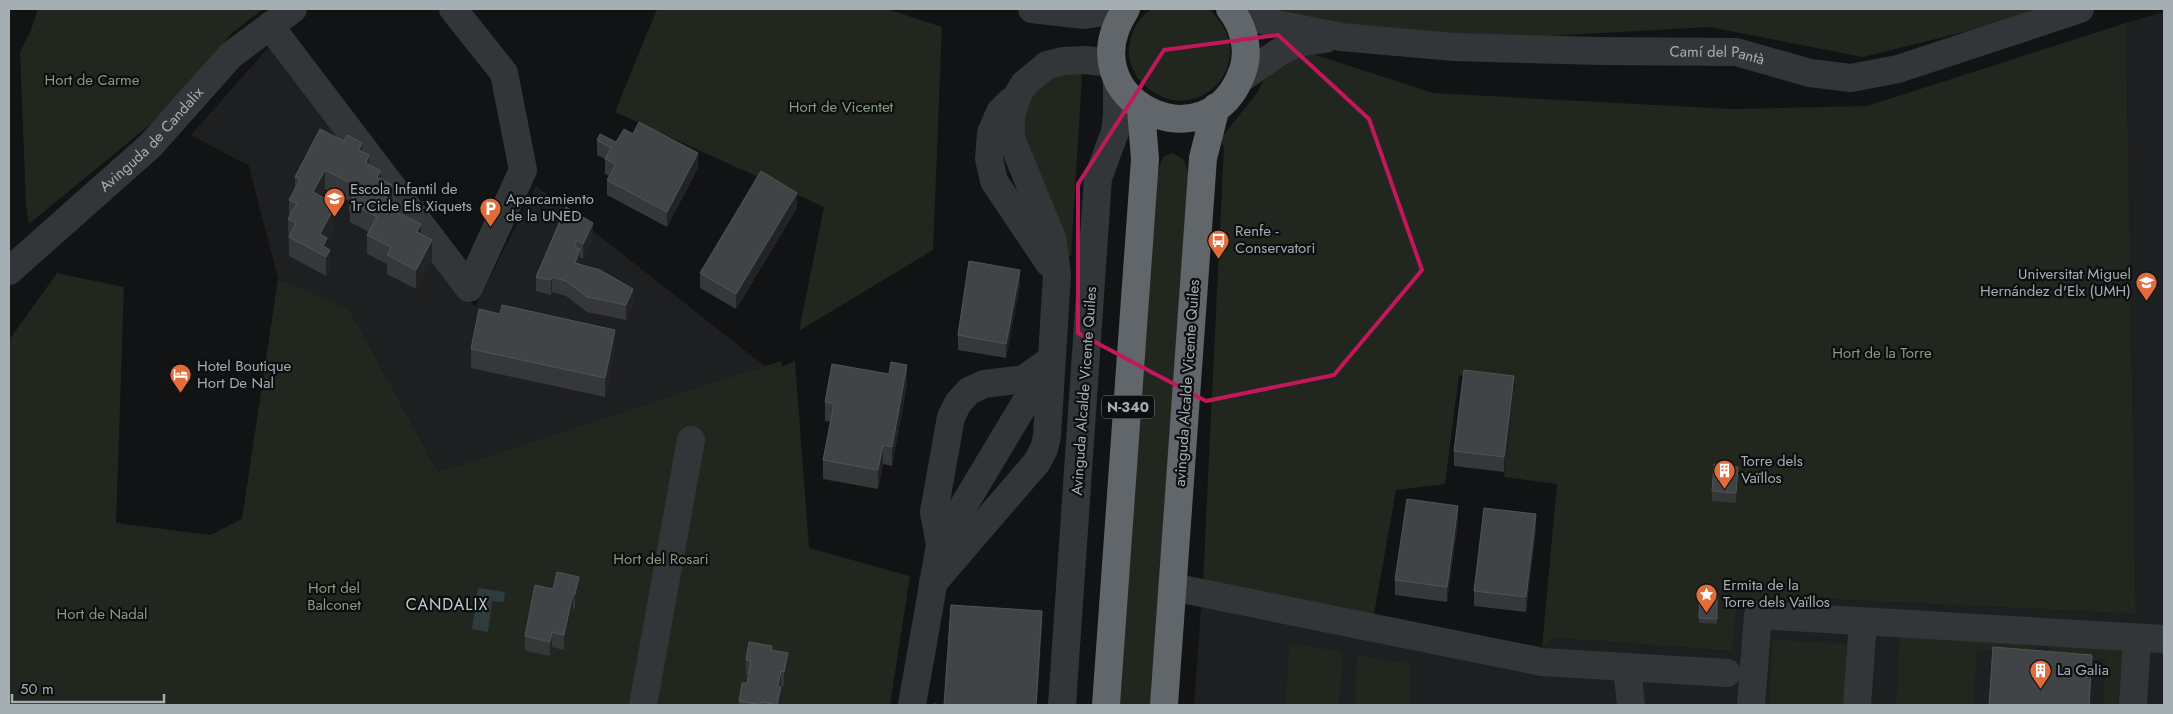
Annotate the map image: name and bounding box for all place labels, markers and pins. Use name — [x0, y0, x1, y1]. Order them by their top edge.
place label: Escola Infantil de 1r Cicle Els Xiquets — [350, 178, 472, 217]
school or university icon: Escola Infantil de 1r Cicle Els Xiquets — [322, 186, 346, 217]
place label: Aparcamiento de la UNED — [506, 188, 594, 227]
parking icon: Aparcamiento de la UNED — [478, 196, 502, 227]
place label: Renfe - Conservatori — [1235, 220, 1315, 259]
bus stop icon: Renfe - Conservatori — [1207, 228, 1231, 259]
place label: Universitat Miguel Hernández d'Elx (UMH) — [1980, 263, 2131, 302]
school or university icon: Universitat Miguel Hernández d'Elx (UMH) — [2135, 271, 2159, 302]
place label: Hotel Boutique Hort De Nal — [197, 355, 292, 394]
hotel icon: Hotel Boutique Hort De Nal — [169, 363, 193, 394]
place label: Torre dels Vaïllos — [1741, 450, 1803, 489]
building icon: Torre dels Vaïllos — [1713, 458, 1737, 489]
place label: Ermita de la Torre dels Vaïllos — [1723, 574, 1830, 613]
place icon: Ermita de la Torre dels Vaïllos — [1695, 582, 1719, 613]
building icon: La Galia — [2029, 658, 2053, 689]
place label: La Galia — [2057, 659, 2109, 681]

